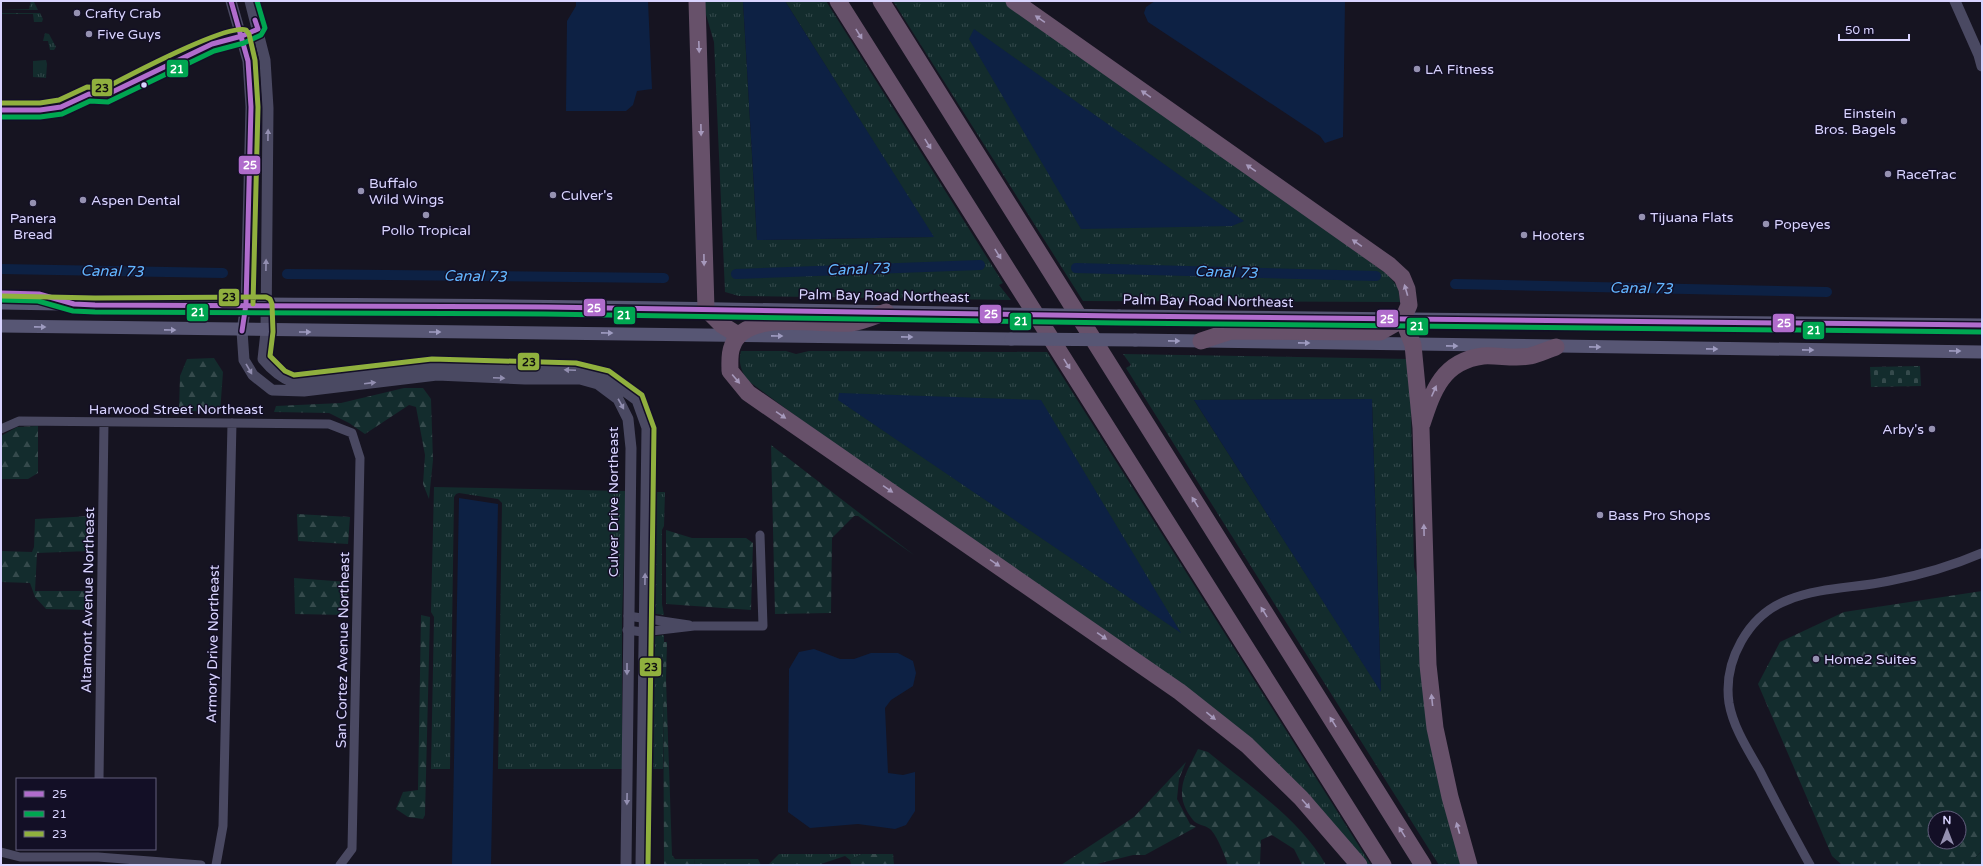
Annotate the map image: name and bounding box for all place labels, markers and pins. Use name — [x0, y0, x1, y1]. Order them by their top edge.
place label: Crafty Crab — [85, 5, 161, 22]
marker: Crafty Crab — [72, 8, 82, 18]
place label: Five Guys — [97, 26, 161, 43]
marker: Five Guys — [84, 29, 94, 39]
place label: LA Fitness — [1425, 61, 1494, 78]
marker: LA Fitness — [1412, 64, 1422, 74]
unlabelled marker — [139, 80, 149, 90]
place label: Einstein Bros. Bagels — [1814, 105, 1896, 138]
marker: Einstein Bros. Bagels — [1899, 116, 1909, 126]
place label: RaceTrac — [1896, 166, 1956, 183]
marker: RaceTrac — [1883, 169, 1893, 179]
place label: Buffalo Wild Wings — [369, 175, 444, 208]
marker: Buffalo Wild Wings — [356, 186, 366, 196]
place label: Culver's — [561, 187, 613, 204]
marker: Culver's — [548, 190, 558, 200]
place label: Aspen Dental — [91, 192, 180, 209]
marker: Aspen Dental — [78, 195, 88, 205]
marker: Panera Bread — [28, 198, 38, 208]
place label: Tijuana Flats — [1650, 209, 1734, 226]
place label: Panera Bread — [10, 210, 56, 243]
marker: Pollo Tropical — [421, 210, 431, 220]
marker: Tijuana Flats — [1637, 212, 1647, 222]
place label: Popeyes — [1774, 216, 1831, 233]
marker: Popeyes — [1761, 219, 1771, 229]
place label: Pollo Tropical — [381, 222, 471, 239]
place label: Hooters — [1532, 227, 1585, 244]
marker: Hooters — [1519, 230, 1529, 240]
place label: Arby's — [1882, 421, 1924, 438]
marker: Arby's — [1927, 424, 1937, 434]
place label: Bass Pro Shops — [1608, 507, 1711, 524]
marker: Bass Pro Shops — [1595, 510, 1605, 520]
place label: Home2 Suites — [1824, 651, 1917, 668]
marker: Home2 Suites — [1811, 654, 1821, 664]

